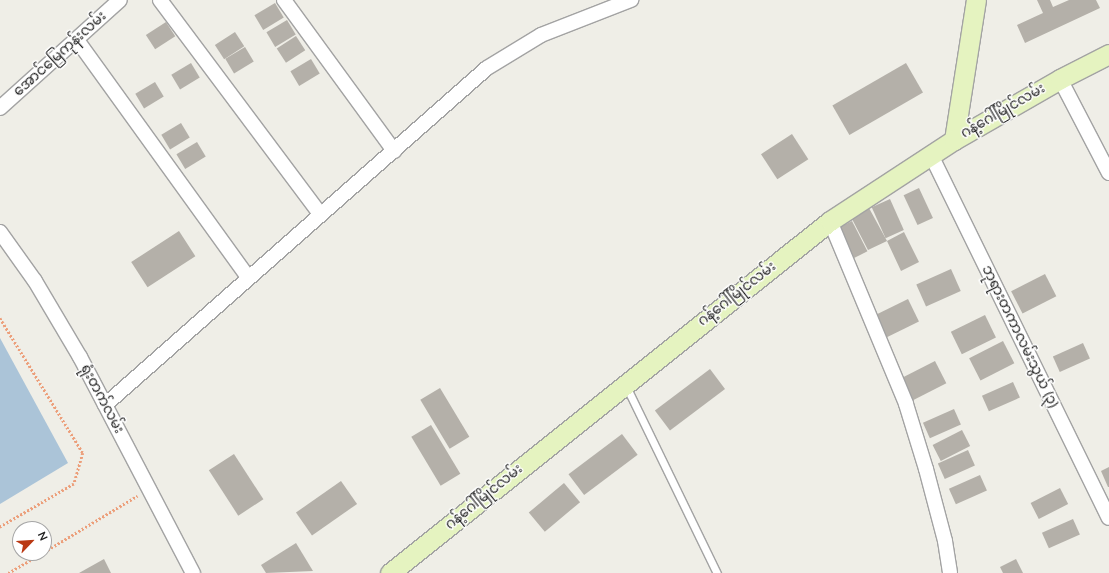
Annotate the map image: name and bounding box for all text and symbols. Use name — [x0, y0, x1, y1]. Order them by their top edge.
street label: အောင်မြေကုန်းလမ်း — [10, 8, 110, 100]
street label: ဂန့်ဂေါ်မြိုင်လမ်း — [958, 80, 1048, 142]
street label: ဂန့်ဂေါ်မြိုင်လမ်း — [695, 258, 779, 330]
street label: ဘုရားတကာလမ်းသွယ် (၃) — [978, 263, 1062, 411]
street label: ရုံးတက်လမ်း — [77, 362, 127, 436]
street label: ဂန့်ဂေါ်မြိုင်လမ်း — [442, 461, 526, 533]
north arrow — [12, 521, 52, 561]
text: N — [34, 529, 51, 543]

